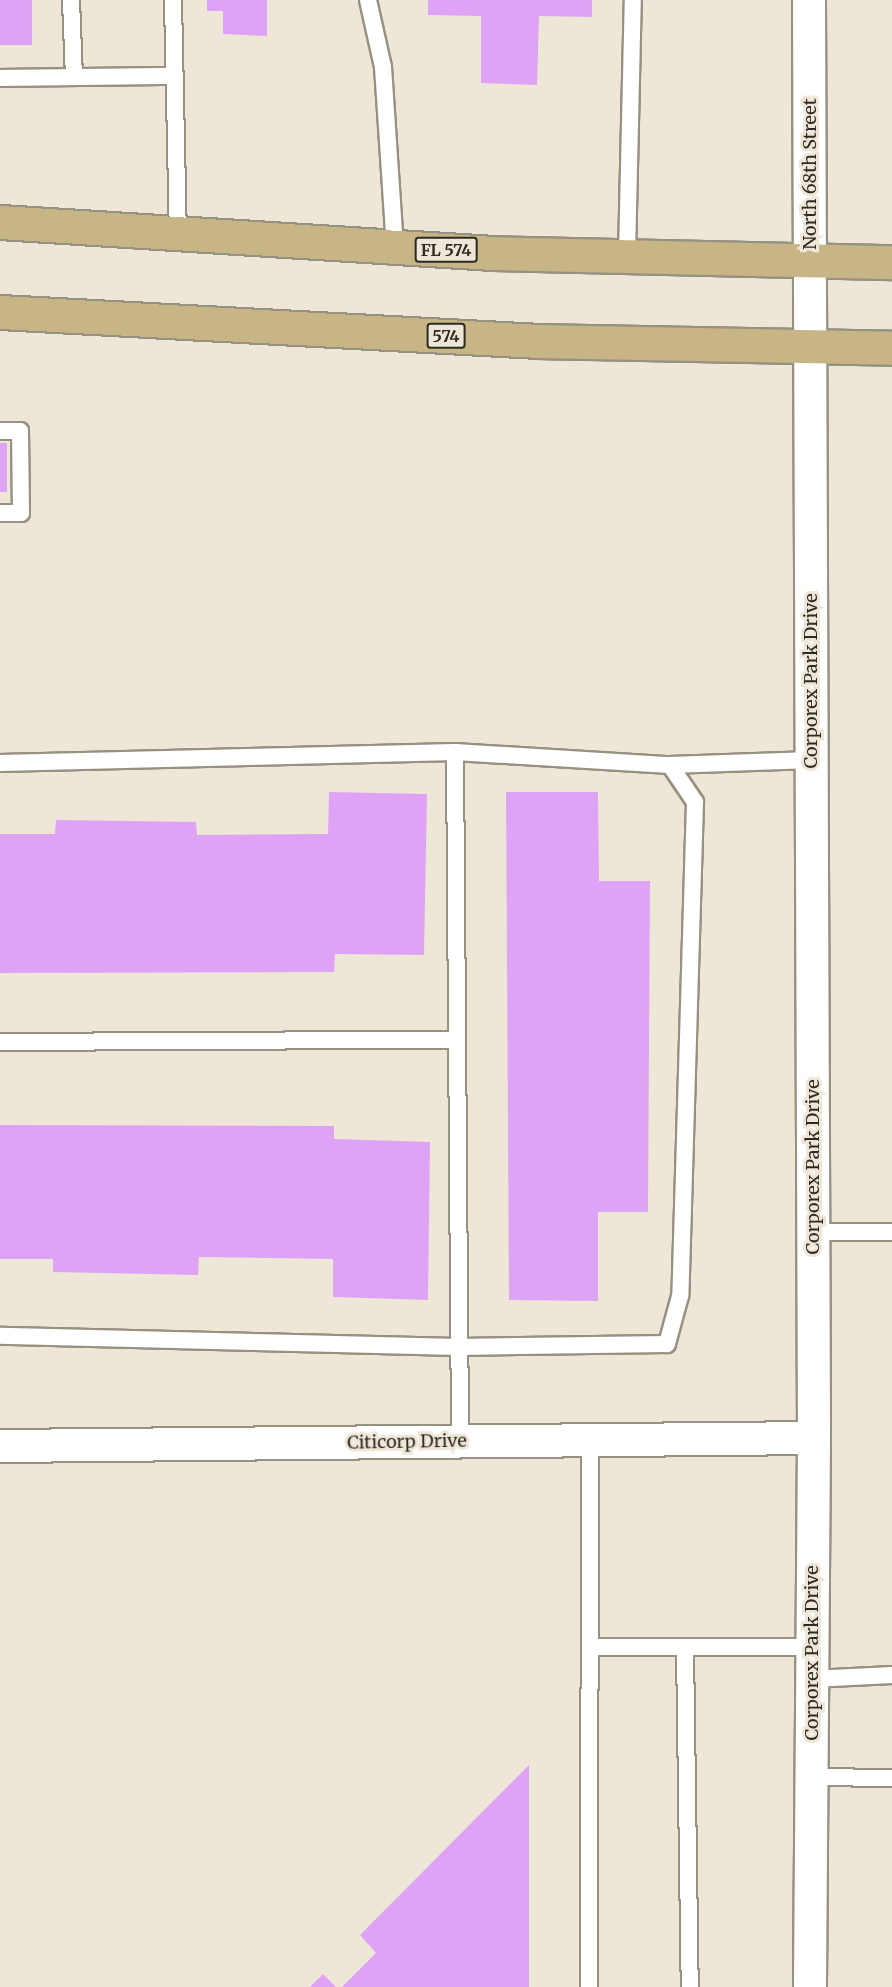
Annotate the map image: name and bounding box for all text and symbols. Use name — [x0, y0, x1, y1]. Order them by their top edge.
street label: North 68th Street — [799, 98, 821, 250]
road number: FL 574 — [414, 237, 478, 263]
road number: 574 — [426, 323, 466, 349]
street label: Corporex Park Drive — [800, 593, 822, 769]
street label: Corporex Park Drive — [802, 1079, 824, 1255]
street label: Citicorp Drive — [347, 1430, 467, 1454]
street label: Corporex Park Drive — [801, 1565, 823, 1741]

